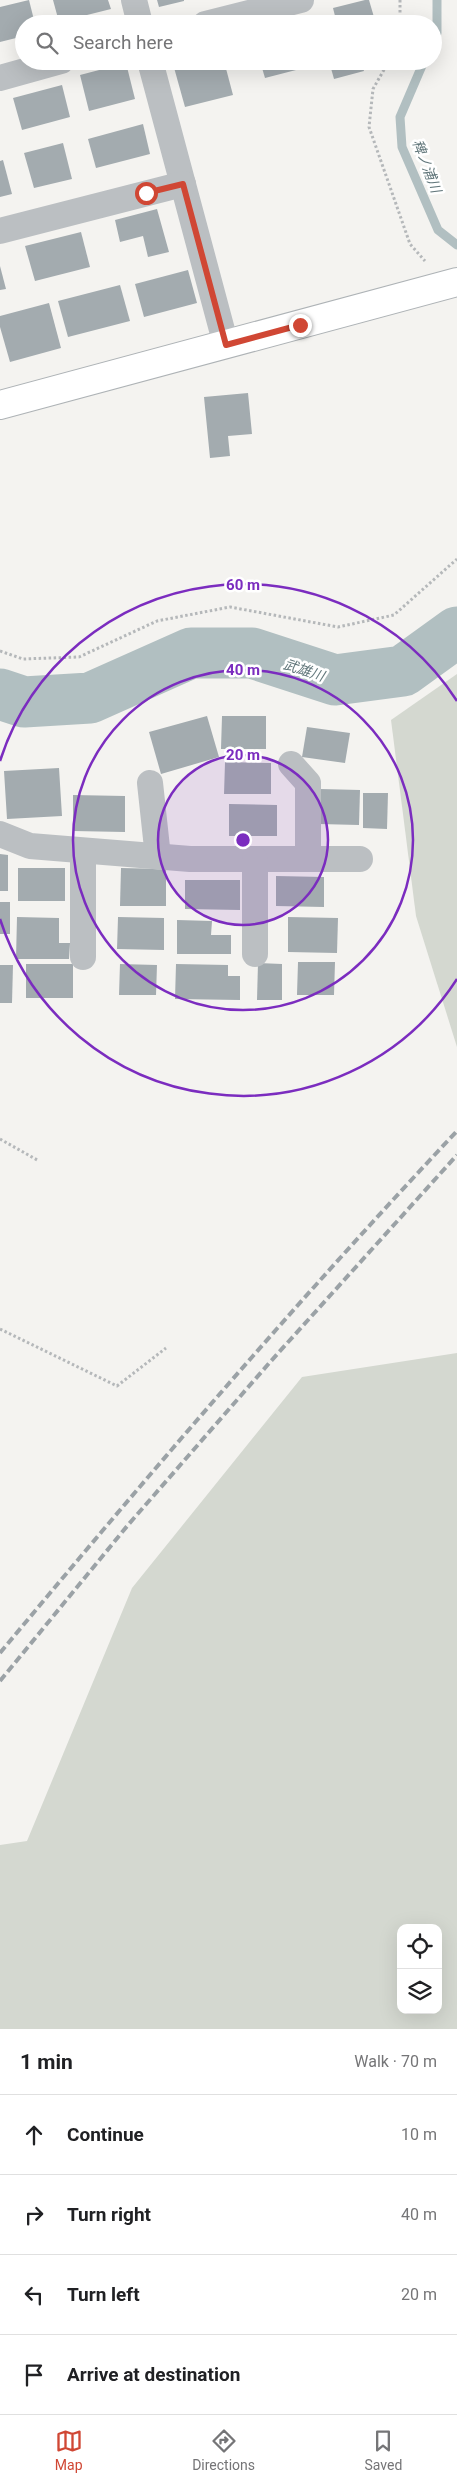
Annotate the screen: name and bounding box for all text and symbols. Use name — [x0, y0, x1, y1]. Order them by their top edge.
search box — [15, 15, 442, 70]
icon: search — [33, 29, 61, 57]
text: Search here — [73, 31, 173, 54]
water label: 稗ノ浦川 — [409, 137, 445, 197]
route start — [135, 182, 158, 205]
route end — [289, 314, 312, 337]
text: 60 m — [226, 576, 260, 594]
water label: 武雄川 — [282, 656, 328, 685]
text: 40 m — [226, 661, 260, 679]
text: 20 m — [226, 746, 260, 764]
centre of rings — [234, 831, 252, 849]
map controls — [397, 1924, 442, 2014]
button: locate — [397, 1924, 442, 1969]
button: layers — [397, 1969, 442, 2014]
text: 1 min — [20, 2050, 73, 2074]
text: Walk · 70 m — [354, 2052, 437, 2071]
icon: ahead — [20, 2121, 48, 2149]
text: Continue — [67, 2123, 144, 2146]
text: 10 m — [401, 2125, 437, 2144]
icon: right — [20, 2201, 48, 2229]
text: Turn right — [67, 2203, 151, 2226]
text: 40 m — [401, 2205, 437, 2224]
icon: left — [20, 2281, 48, 2309]
text: Turn left — [67, 2283, 140, 2306]
text: 20 m — [401, 2285, 437, 2304]
icon: arrive — [20, 2361, 48, 2389]
text: Arrive at destination — [67, 2363, 240, 2386]
tab: Map — [55, 2427, 83, 2473]
tab: Directions — [192, 2427, 255, 2473]
tab: Saved — [364, 2427, 402, 2473]

